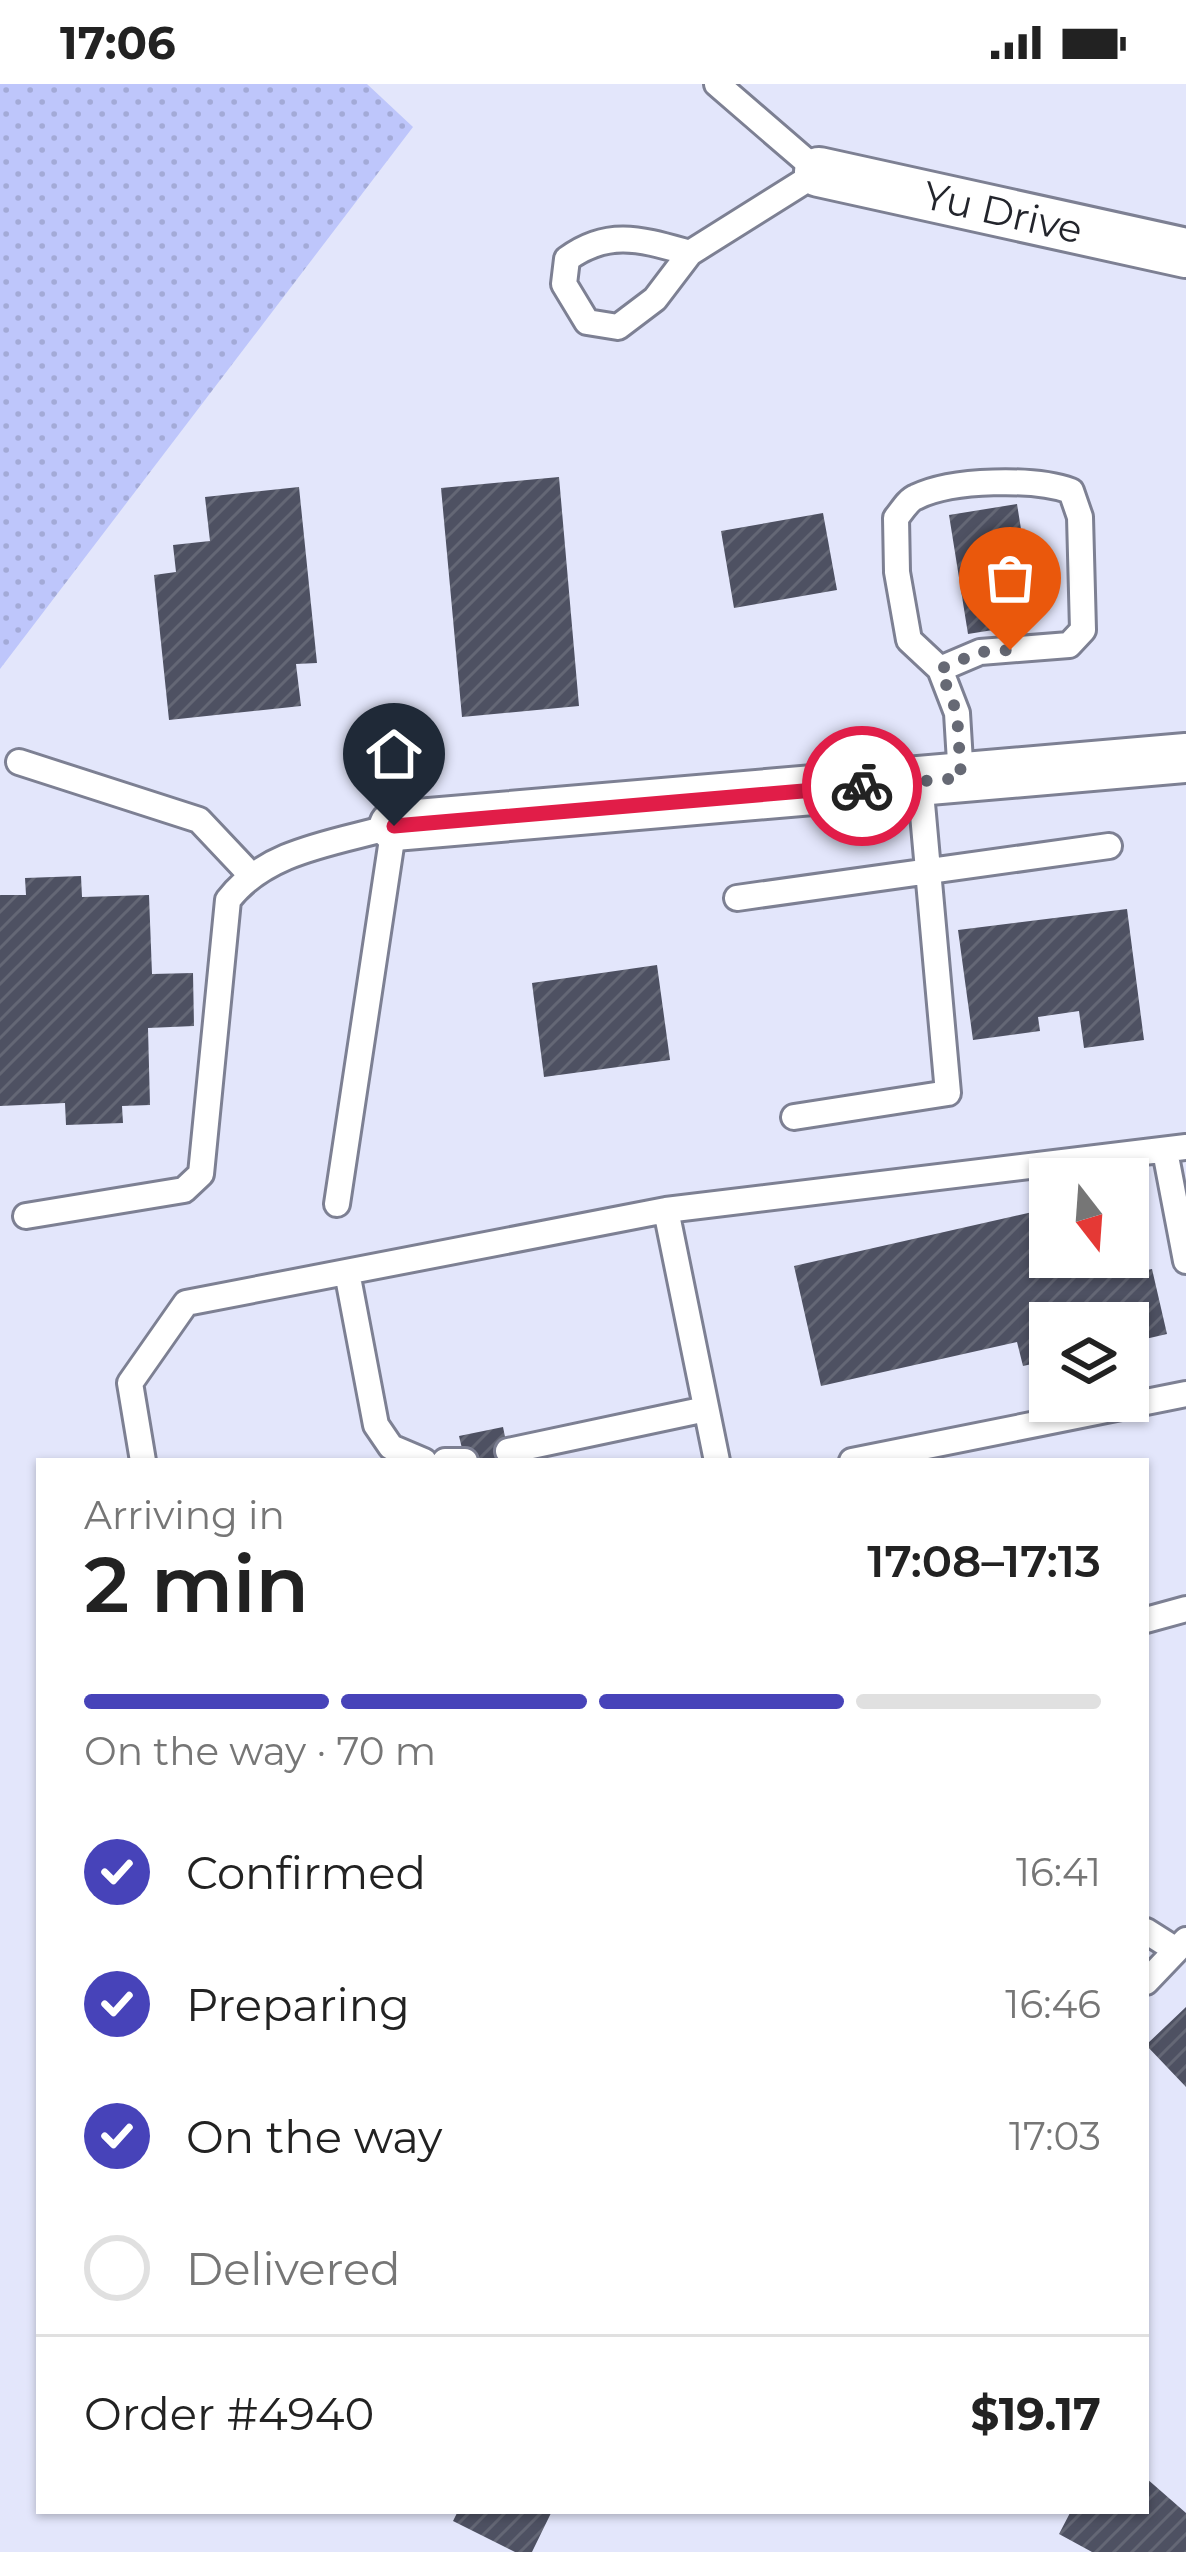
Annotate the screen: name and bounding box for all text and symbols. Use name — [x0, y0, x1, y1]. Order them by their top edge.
text: 17:06 — [60, 15, 176, 70]
street label: Yu Drive — [919, 170, 1087, 254]
pin — [959, 527, 1061, 650]
icon: bag — [977, 545, 1043, 611]
pin — [343, 703, 445, 826]
icon: home — [361, 721, 427, 787]
courier — [802, 726, 922, 846]
icon: bike — [829, 753, 895, 819]
north arrow — [1029, 1158, 1149, 1278]
map controls — [1029, 1158, 1149, 1422]
button: layers — [1029, 1302, 1149, 1422]
text: Arriving in — [84, 1491, 285, 1539]
text: 17:08–17:13 — [867, 1533, 1101, 1588]
text: 2 min — [84, 1536, 309, 1632]
text: On the way · 70 m — [84, 1727, 436, 1775]
icon: check — [84, 1839, 150, 1905]
text: Confirmed — [186, 1845, 426, 1900]
text: 16:41 — [1016, 1848, 1101, 1896]
icon: check — [84, 1971, 150, 2037]
text: Preparing — [186, 1977, 410, 2032]
text: 16:46 — [1005, 1980, 1101, 2028]
icon: check — [84, 2103, 150, 2169]
text: On the way — [186, 2109, 442, 2164]
text: 17:03 — [1009, 2112, 1101, 2160]
text: Delivered — [186, 2241, 401, 2296]
text: Order #4940 — [84, 2386, 374, 2441]
text: $19.17 — [970, 2386, 1101, 2441]

